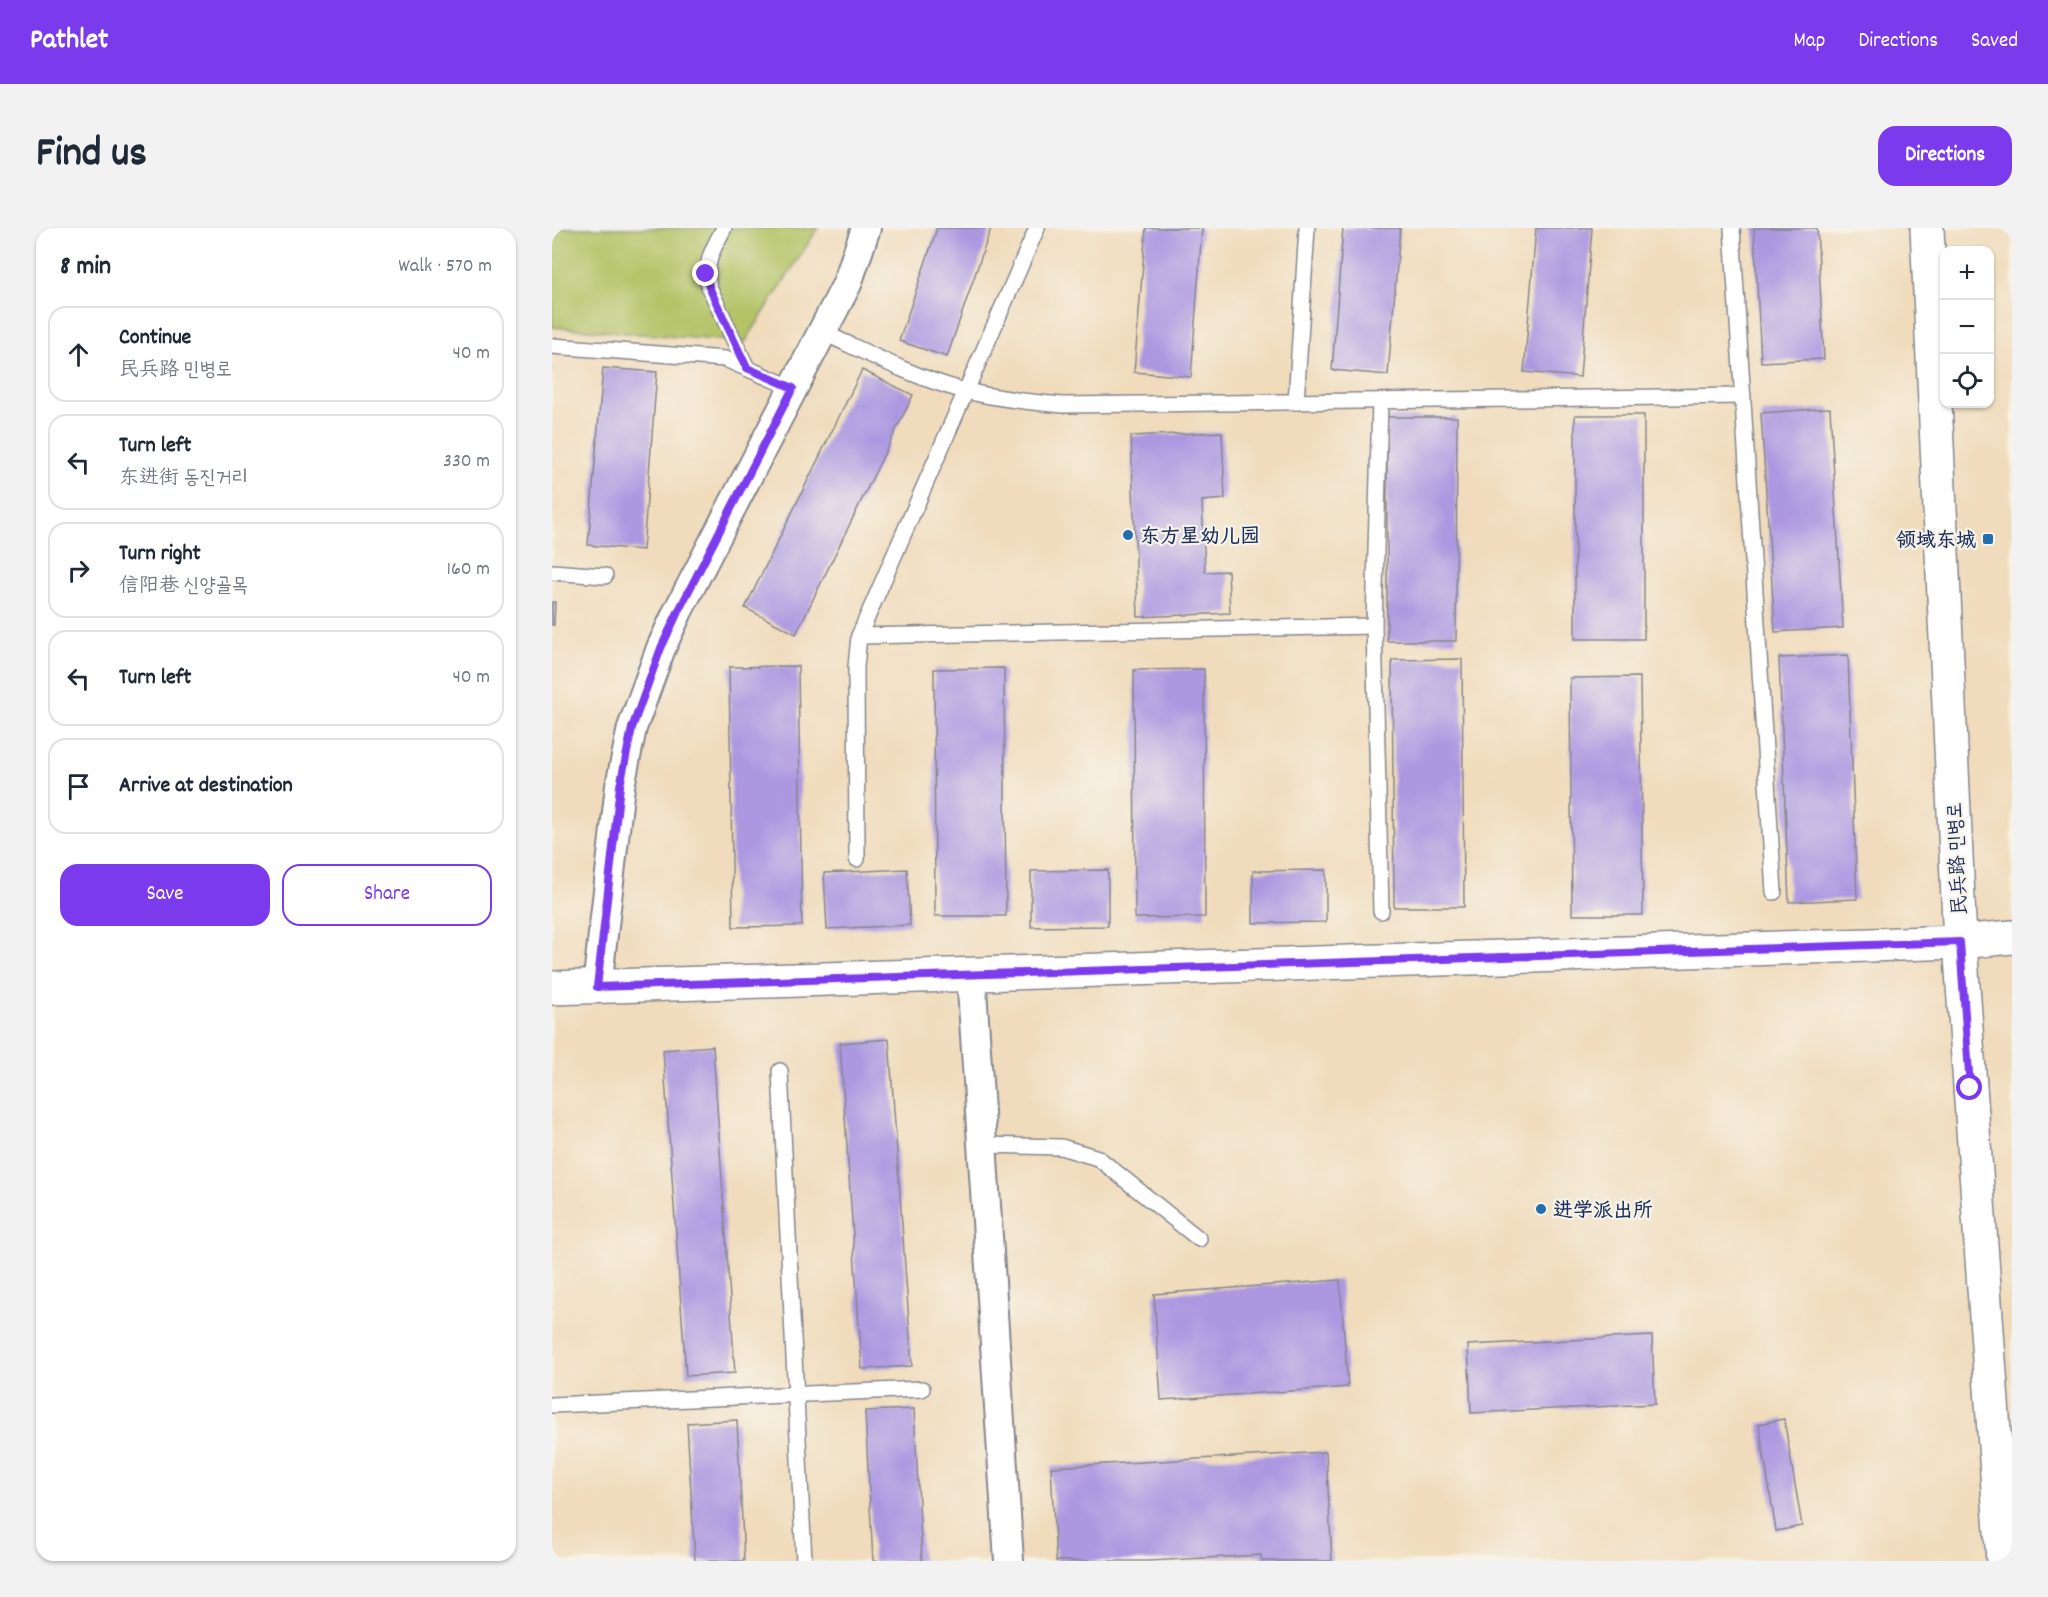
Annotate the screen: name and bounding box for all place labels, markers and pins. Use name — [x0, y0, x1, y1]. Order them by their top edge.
place label: 东方星幼儿园 — [1140, 524, 1260, 552]
marker: 东方星幼儿园 — [1121, 528, 1135, 542]
place label: 领域东城 — [1896, 528, 1976, 556]
marker: 领域东城 — [1981, 532, 1995, 546]
place label: 进学派出所 — [1553, 1198, 1653, 1226]
marker: 进学派出所 — [1534, 1202, 1548, 1216]

